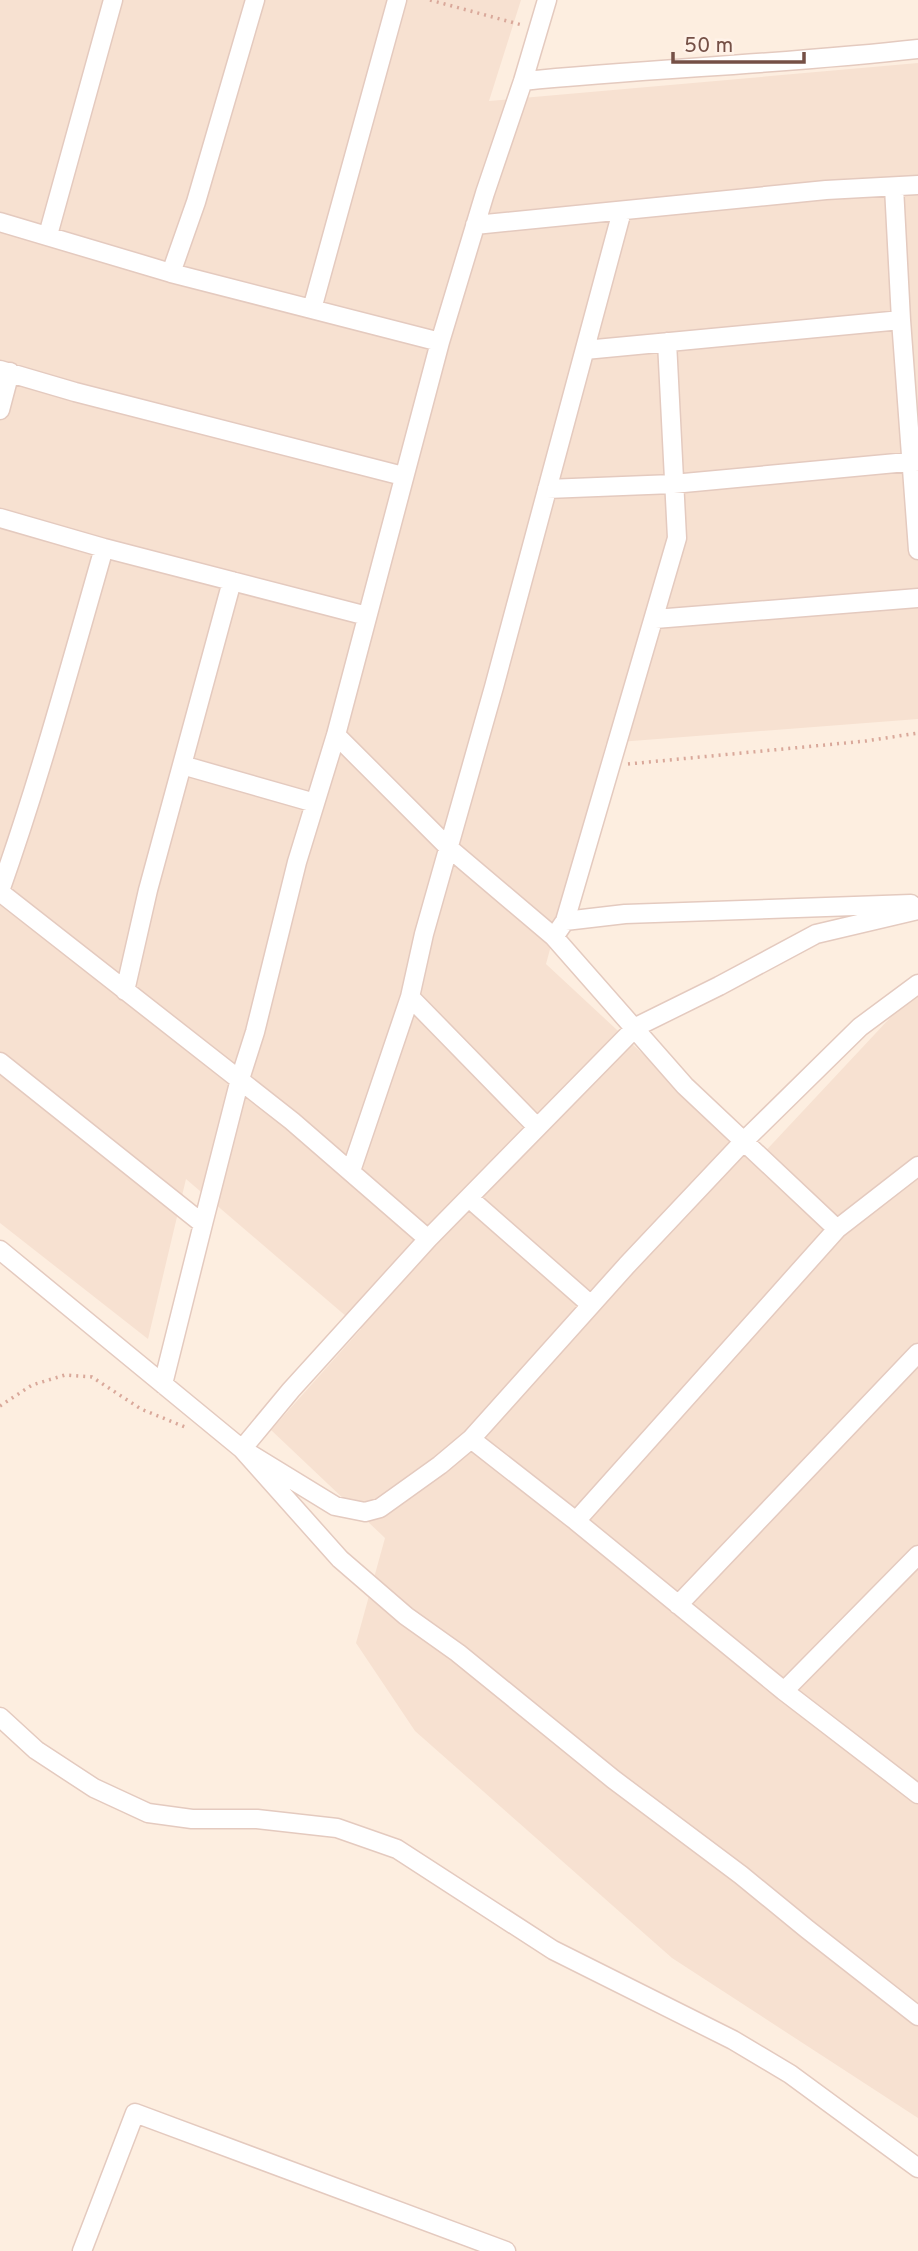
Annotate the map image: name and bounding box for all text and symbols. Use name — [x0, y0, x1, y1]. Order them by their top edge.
scale bar — [673, 21, 804, 65]
text: 50 m — [684, 33, 733, 60]

